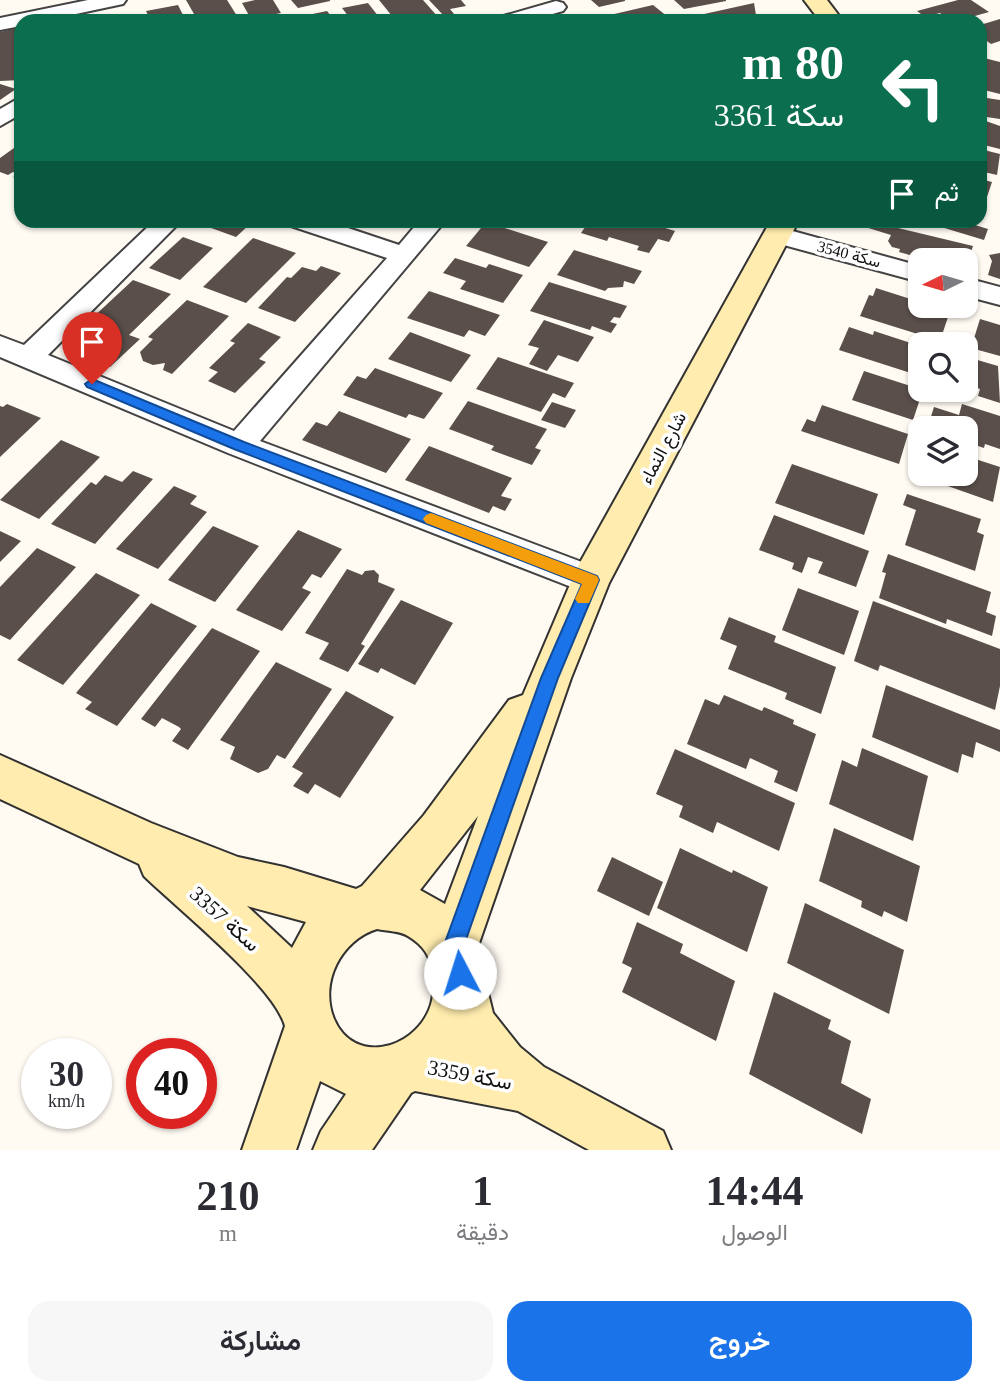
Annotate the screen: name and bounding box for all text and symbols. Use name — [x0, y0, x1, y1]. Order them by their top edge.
text: 80 m — [742, 35, 844, 90]
icon: left — [868, 42, 959, 133]
text: سكة 3361 — [714, 97, 844, 133]
icon: arrive — [883, 175, 921, 213]
text: ثم — [935, 178, 959, 207]
street label: سكة 3540 — [815, 237, 883, 271]
north arrow — [908, 248, 978, 318]
map controls — [908, 248, 978, 486]
pin — [62, 312, 122, 384]
icon: arrive — [73, 323, 111, 361]
button: search — [908, 332, 978, 402]
street label: شارع النماء — [636, 409, 692, 488]
button: layers — [908, 416, 978, 486]
street label: سكة 3357 — [185, 881, 265, 957]
position arrow — [423, 936, 497, 1010]
speed limit sign: 40 — [126, 1038, 217, 1129]
text: 30 — [49, 1055, 84, 1094]
street label: سكة 3359 — [426, 1055, 514, 1095]
text: km/h — [48, 1091, 85, 1111]
text: 1 — [472, 1168, 493, 1214]
text: 14:44 — [706, 1168, 804, 1214]
text: 210 — [196, 1173, 259, 1219]
text: دقيقة — [456, 1220, 509, 1245]
text: الوصول — [721, 1220, 788, 1245]
text: m — [219, 1221, 237, 1246]
button: مشاركة — [28, 1301, 493, 1381]
button: خروج — [507, 1301, 972, 1381]

